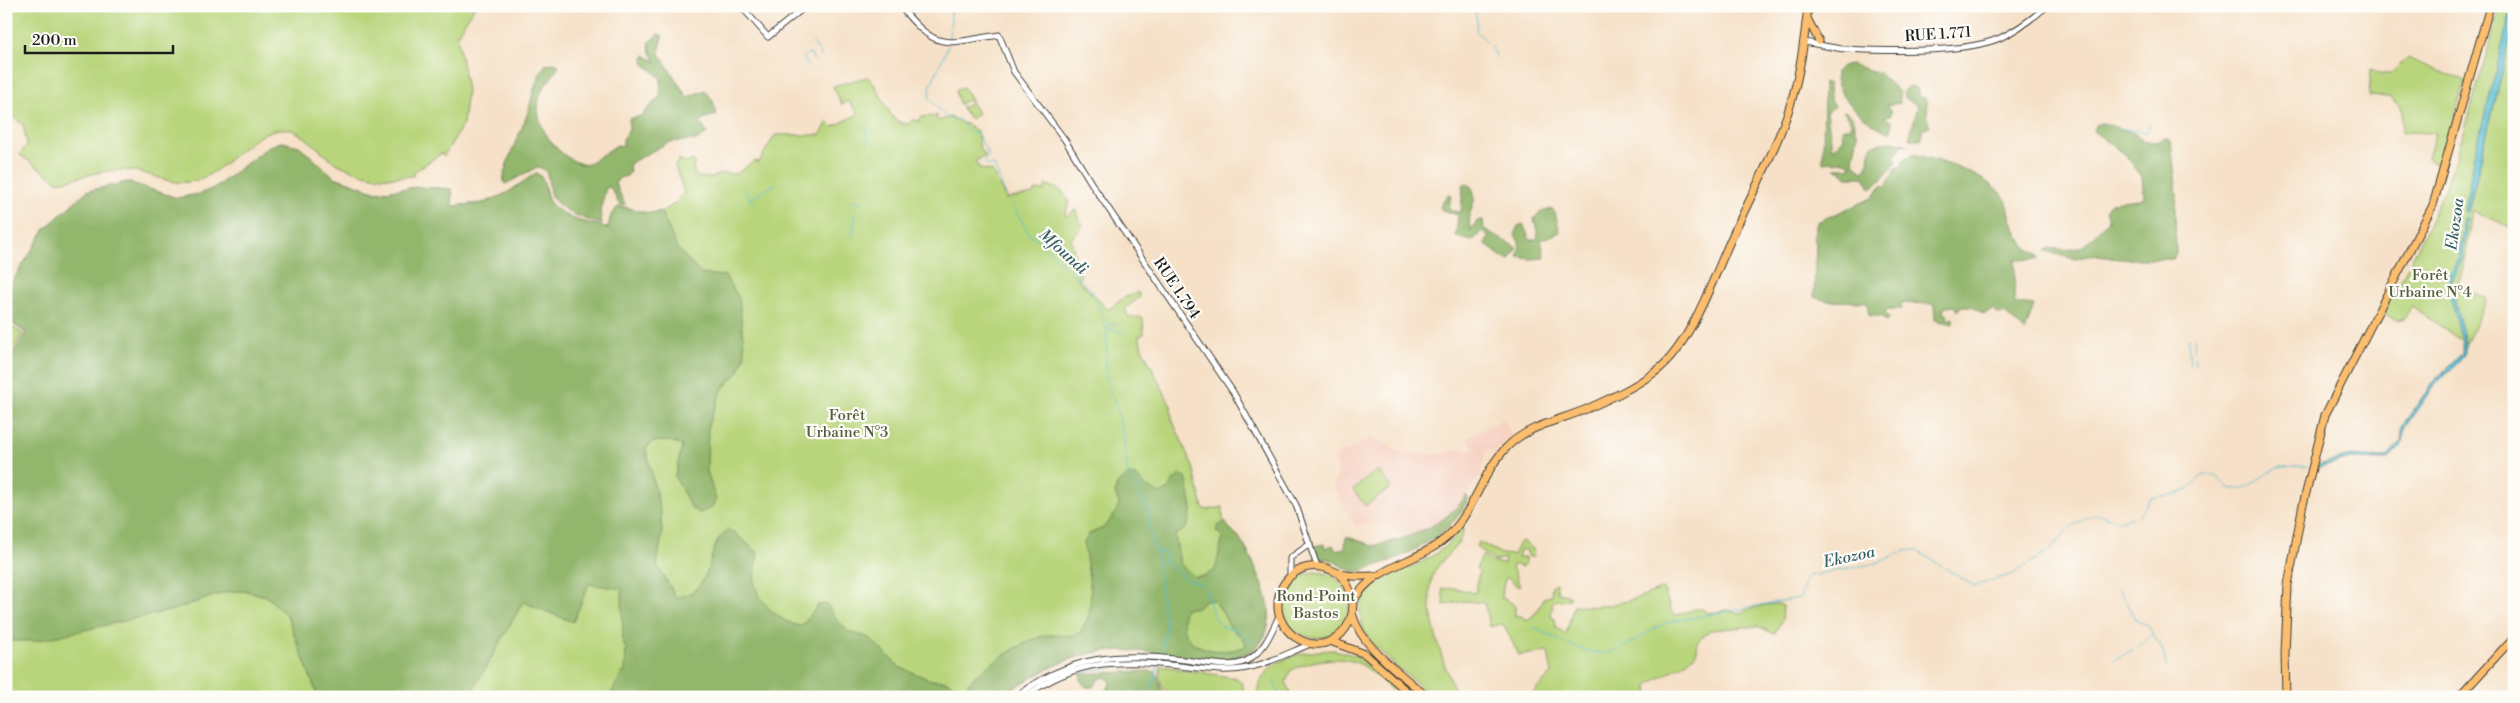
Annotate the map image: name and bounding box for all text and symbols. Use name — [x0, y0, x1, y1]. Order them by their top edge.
scale bar — [25, 22, 172, 54]
street label: RUE 1.771 — [1904, 23, 1973, 46]
text: 200 m — [32, 31, 77, 50]
water label: Ekozoa — [2441, 197, 2469, 252]
water label: Mfoundi — [1035, 224, 1092, 279]
street label: RUE 1.794 — [1149, 254, 1204, 323]
park label: Forêt Urbaine N°4 — [2388, 266, 2472, 302]
park label: Forêt Urbaine N°3 — [806, 406, 888, 442]
water label: Ekozoa — [1821, 542, 1877, 572]
park label: Rond-Point Bastos — [1277, 587, 1356, 623]

